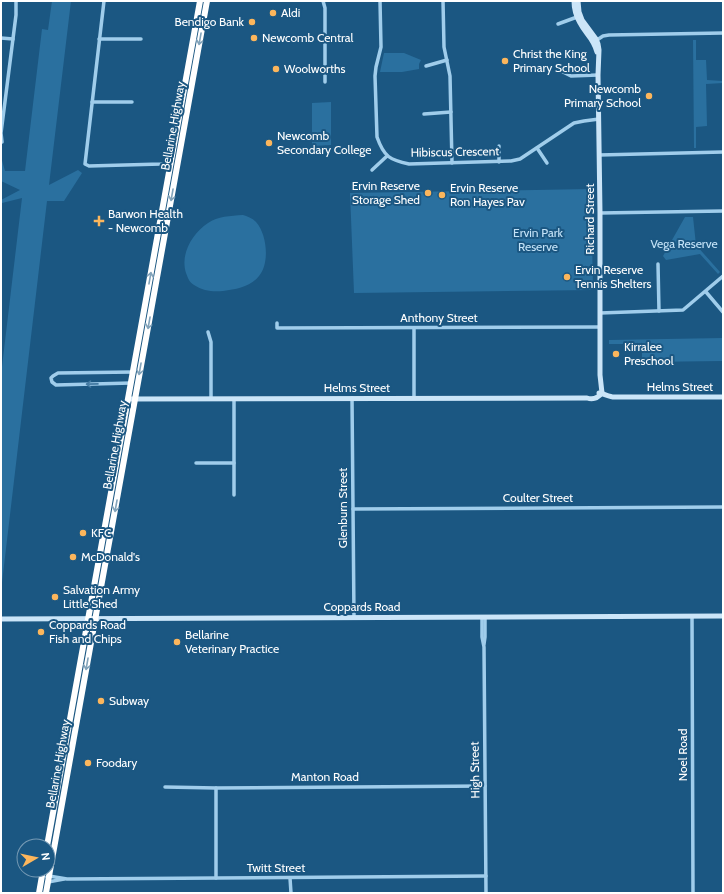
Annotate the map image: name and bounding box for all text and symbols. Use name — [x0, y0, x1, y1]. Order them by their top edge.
place label: Aldi — [281, 5, 300, 20]
marker: Aldi — [268, 8, 278, 18]
place label: Bendigo Bank — [174, 14, 245, 29]
marker: Bendigo Bank — [247, 17, 257, 27]
place label: Newcomb Central — [262, 30, 353, 45]
one-way arrow — [196, 32, 204, 45]
marker: Newcomb Central — [249, 33, 259, 43]
place label: Christ the King Primary School — [513, 46, 590, 75]
marker: Christ the King Primary School — [500, 56, 510, 66]
place label: Woolworths — [284, 61, 345, 76]
marker: Woolworths — [271, 64, 281, 74]
street label: Bellarine Highway — [157, 80, 188, 172]
place label: Newcomb Primary School — [564, 81, 641, 110]
marker: Newcomb Primary School — [644, 91, 654, 101]
place label: Newcomb Secondary College — [277, 128, 372, 157]
marker: Newcomb Secondary College — [264, 138, 274, 148]
street label: Hibiscus Crescent — [411, 143, 499, 160]
place label: Ervin Reserve Storage Shed — [352, 178, 420, 207]
place label: Ervin Reserve Ron Hayes Pav — [450, 180, 525, 209]
street label: Richard Street — [582, 183, 597, 255]
one-way arrow — [168, 188, 176, 201]
marker: Ervin Reserve Storage Shed — [423, 188, 433, 198]
marker: Ervin Reserve Ron Hayes Pav — [437, 190, 447, 200]
place label: Barwon Health - Newcomb — [108, 206, 183, 235]
marker: Barwon Health - Newcomb — [93, 215, 105, 227]
park label: Ervin Park Reserve — [513, 225, 564, 254]
park label: Vega Reserve — [650, 236, 718, 251]
place label: Ervin Reserve Tennis Shelters — [575, 262, 652, 291]
one-way arrow — [146, 271, 154, 284]
marker: Ervin Reserve Tennis Shelters — [562, 272, 572, 282]
street label: Anthony Street — [400, 310, 478, 325]
one-way arrow — [145, 316, 153, 329]
place label: Kirralee Preschool — [624, 339, 674, 368]
marker: Kirralee Preschool — [611, 349, 621, 359]
one-way arrow — [136, 362, 144, 375]
street label: Helms Street — [647, 379, 713, 394]
one-way arrow — [86, 380, 99, 388]
street label: Helms Street — [324, 380, 390, 395]
street label: Bellarine Highway — [99, 399, 130, 491]
street label: Glenburn Street — [335, 468, 350, 548]
street label: Coulter Street — [503, 490, 573, 505]
one-way arrow — [111, 499, 119, 512]
place label: KFC — [91, 525, 111, 540]
marker: KFC — [78, 528, 88, 538]
place label: McDonald's — [81, 549, 140, 564]
marker: McDonald's — [68, 552, 78, 562]
place label: Salvation Army Little Shed — [63, 582, 140, 611]
marker: Salvation Army Little Shed — [50, 592, 60, 602]
street label: Coppards Road — [324, 599, 400, 614]
place label: Coppards Road Fish and Chips — [49, 617, 126, 646]
marker: Coppards Road Fish and Chips — [36, 627, 46, 637]
place label: Bellarine Veterinary Practice — [185, 627, 279, 656]
marker: Bellarine Veterinary Practice — [172, 637, 182, 647]
one-way arrow — [82, 657, 90, 670]
place label: Subway — [109, 693, 149, 708]
marker: Subway — [96, 696, 106, 706]
street label: Bellarine Highway — [42, 718, 73, 810]
street label: Noel Road — [675, 729, 690, 781]
street label: High Street — [467, 741, 482, 799]
place label: Foodary — [96, 755, 137, 770]
marker: Foodary — [83, 758, 93, 768]
street label: Manton Road — [291, 769, 359, 784]
north arrow — [16, 838, 56, 878]
text: N — [38, 851, 53, 861]
street label: Twitt Street — [247, 860, 305, 875]

